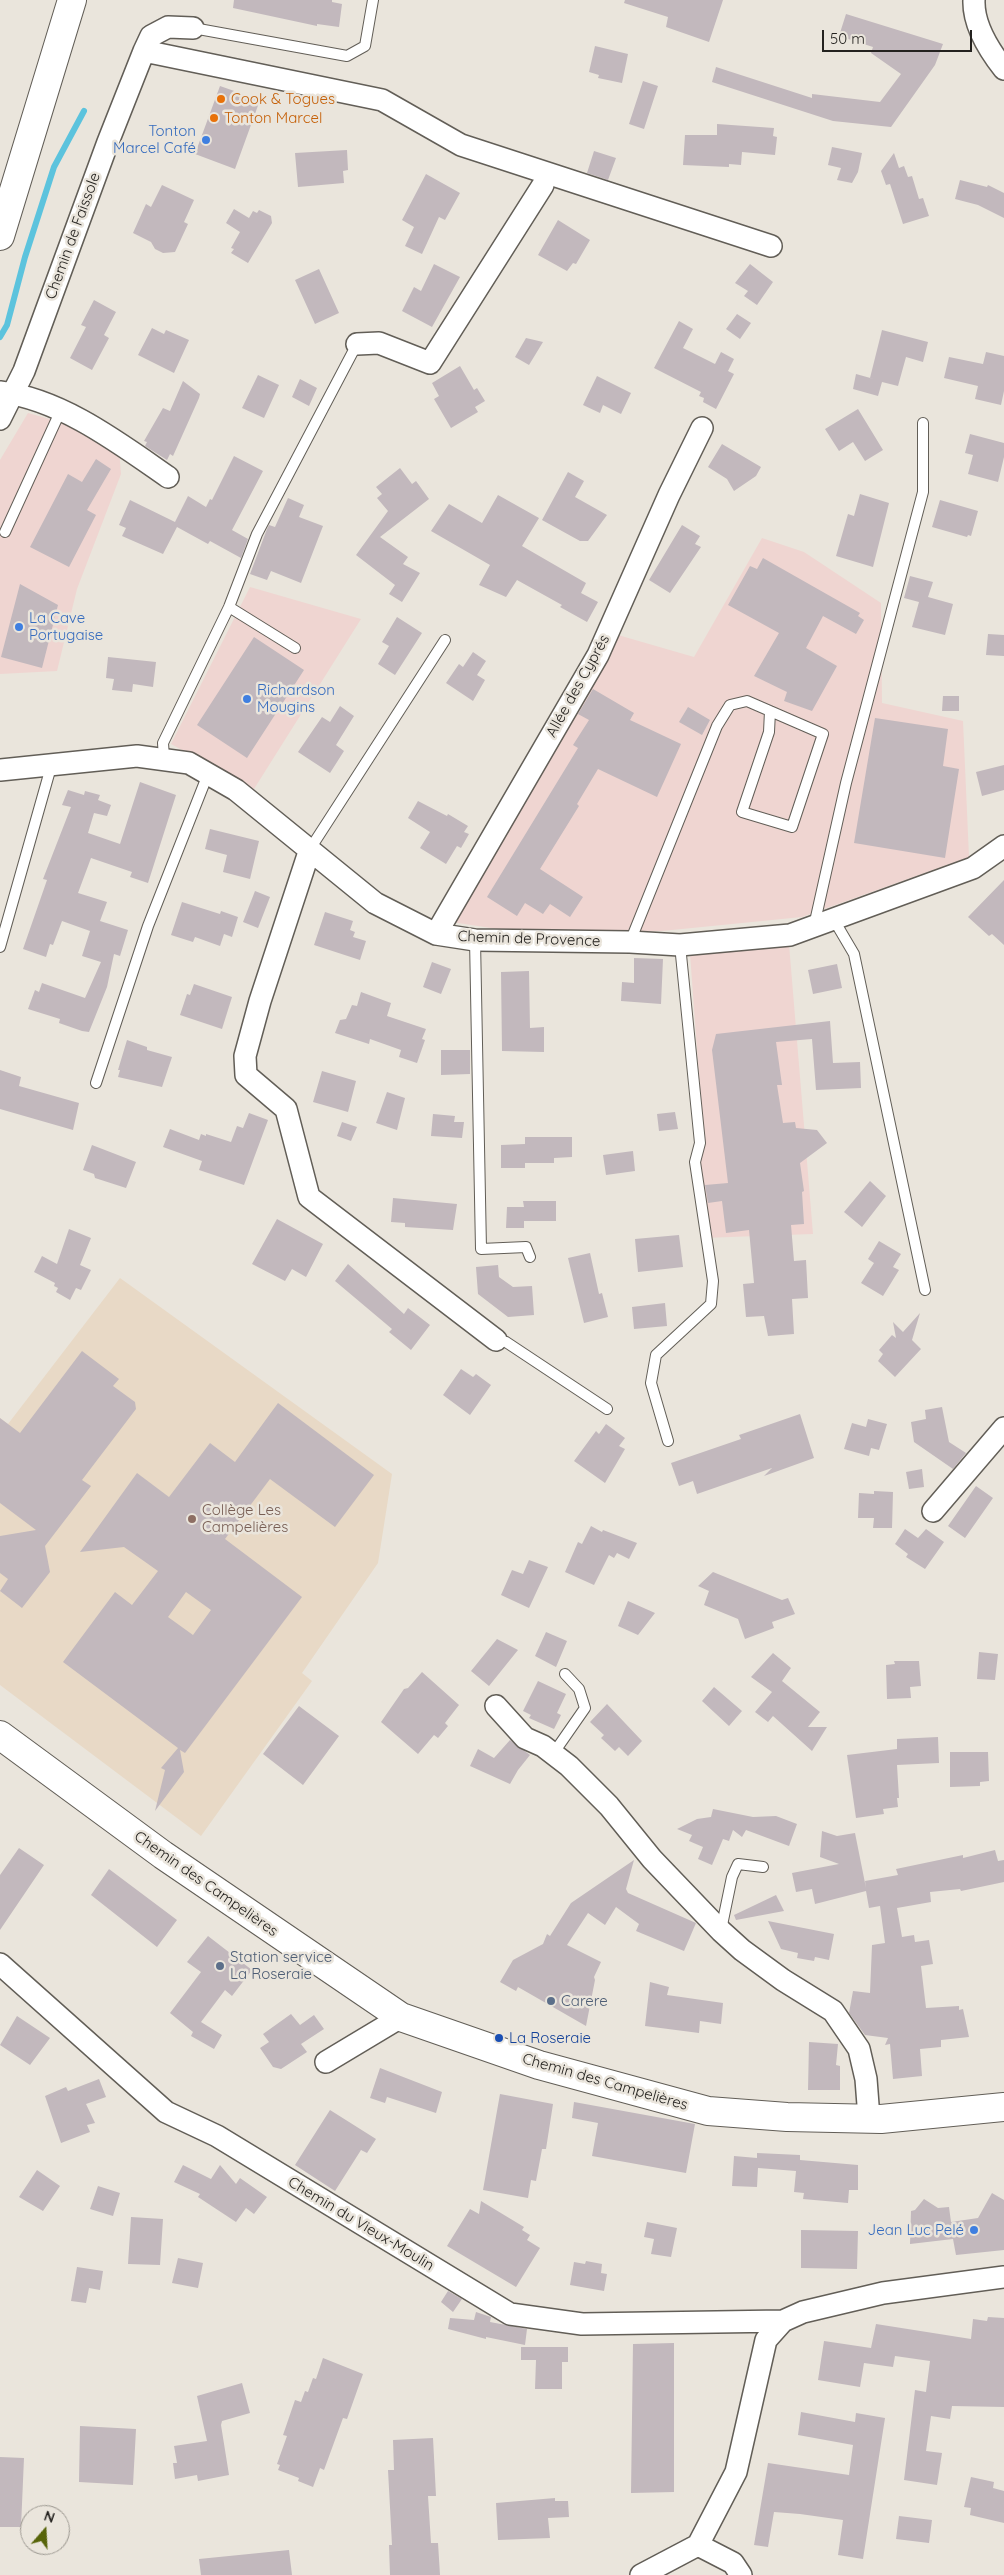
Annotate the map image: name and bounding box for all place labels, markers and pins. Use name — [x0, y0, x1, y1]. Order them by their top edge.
place label: Cook & Togues — [231, 90, 335, 108]
marker: Cook & Togues — [215, 93, 227, 105]
place label: Tonton Marcel — [224, 109, 322, 127]
marker: Tonton Marcel — [208, 112, 220, 124]
place label: Tonton Marcel Café — [113, 122, 196, 157]
marker: Tonton Marcel Café — [200, 134, 212, 146]
place label: La Cave Portugaise — [29, 609, 103, 644]
marker: La Cave Portugaise — [13, 621, 25, 633]
place label: Richardson Mougins — [257, 681, 335, 716]
marker: Richardson Mougins — [241, 693, 253, 705]
place label: Collège Les Campelières — [202, 1501, 288, 1536]
marker: Collège Les Campelières — [186, 1513, 198, 1525]
place label: Station service La Roseraie — [230, 1948, 332, 1983]
marker: Station service La Roseraie — [214, 1960, 226, 1972]
place label: Carere — [561, 1992, 608, 2010]
marker: Carere — [545, 1995, 557, 2007]
place label: La Roseraie — [509, 2029, 591, 2047]
marker: La Roseraie — [493, 2032, 505, 2044]
place label: Jean Luc Pelé — [868, 2221, 964, 2239]
marker: Jean Luc Pelé — [968, 2224, 980, 2236]

